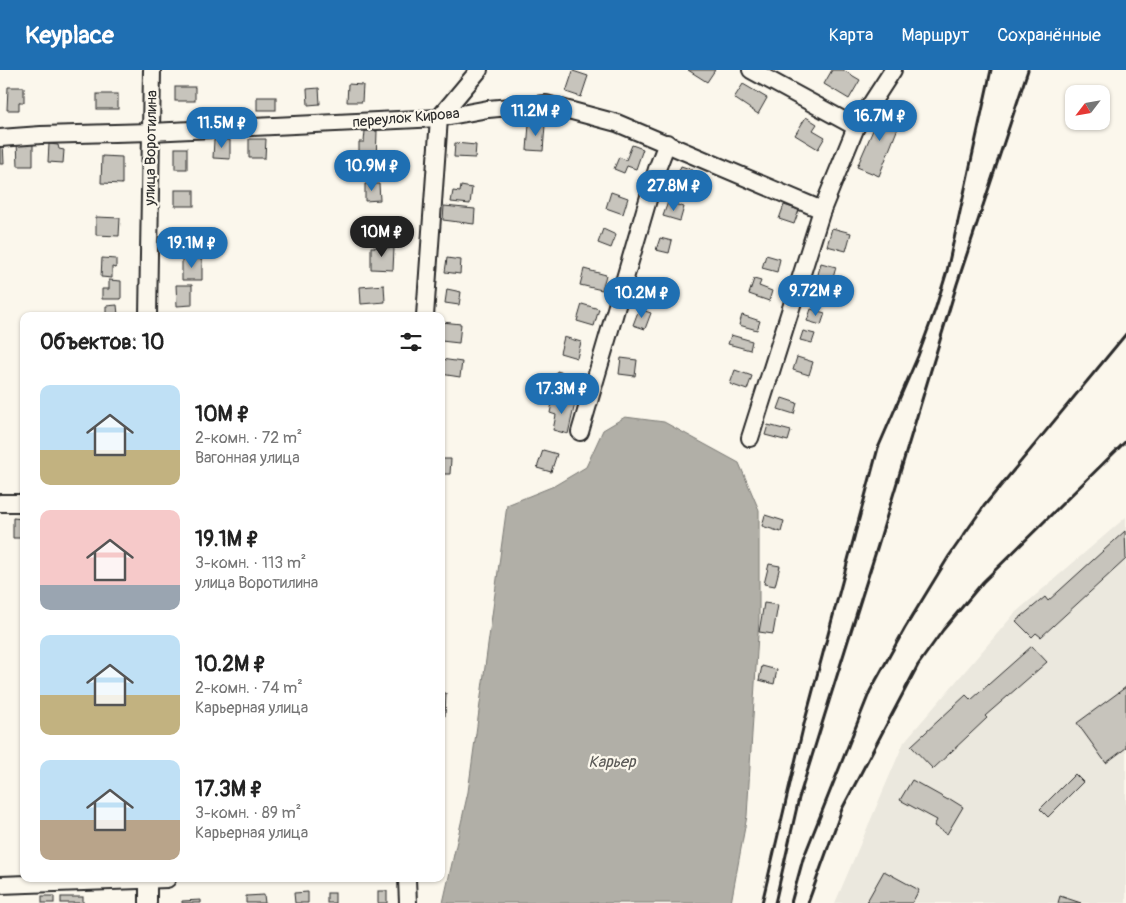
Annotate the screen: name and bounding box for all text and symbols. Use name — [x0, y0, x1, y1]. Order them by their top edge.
text: Keyplace — [25, 21, 114, 50]
text: Карта — [829, 24, 873, 47]
text: Маршрут — [901, 24, 969, 47]
text: Сохранённые — [997, 24, 1101, 47]
north arrow — [1065, 85, 1110, 130]
map controls — [1065, 85, 1110, 130]
street label: улица Воротилина — [140, 90, 162, 207]
pin: 11.2M ₽ — [490, 94, 582, 137]
pin: 16.7M ₽ — [834, 100, 926, 142]
text: 11.2M ₽ — [511, 101, 561, 121]
street label: переулок Кирова — [352, 104, 460, 132]
pin: 11.5M ₽ — [176, 106, 268, 149]
text: 16.7M ₽ — [854, 106, 906, 126]
text: 11.5M ₽ — [197, 113, 247, 133]
pin: 10.9M ₽ — [326, 150, 418, 192]
text: 10.9M ₽ — [345, 156, 399, 176]
pin: 27.8M ₽ — [628, 170, 720, 212]
text: 27.8M ₽ — [647, 176, 701, 196]
pin: 10M ₽ — [347, 216, 417, 258]
text: 10M ₽ — [361, 222, 403, 242]
pin: 19.1M ₽ — [146, 226, 238, 269]
text: 19.1M ₽ — [168, 233, 216, 253]
pin: 9.72M ₽ — [770, 274, 862, 317]
pin: 10.2M ₽ — [596, 276, 688, 319]
text: 9.72M ₽ — [789, 281, 843, 301]
text: 10.2M ₽ — [615, 283, 669, 303]
icon: filters — [397, 328, 425, 356]
text: Объектов: 10 — [40, 329, 164, 356]
pin: 17.3M ₽ — [516, 372, 608, 415]
text: 17.3M ₽ — [536, 379, 588, 399]
text: 10M ₽ — [195, 401, 250, 428]
icon: home — [80, 405, 140, 465]
text: 2-комн. · 72 m² — [195, 428, 302, 448]
text: Вагонная улица — [195, 448, 300, 468]
text: 19.1M ₽ — [195, 526, 259, 553]
icon: home — [80, 530, 140, 590]
text: 3-комн. · 113 m² — [195, 553, 306, 573]
text: улица Воротилина — [195, 573, 318, 593]
text: 10.2M ₽ — [195, 651, 266, 678]
icon: home — [80, 655, 140, 715]
text: 2-комн. · 74 m² — [195, 678, 303, 698]
text: Карьерная улица — [195, 698, 308, 718]
water label: Карьер — [589, 752, 637, 772]
text: 17.3M ₽ — [195, 776, 263, 803]
icon: home — [80, 780, 140, 840]
text: 3-комн. · 89 m² — [195, 803, 301, 823]
text: Карьерная улица — [195, 823, 308, 843]

